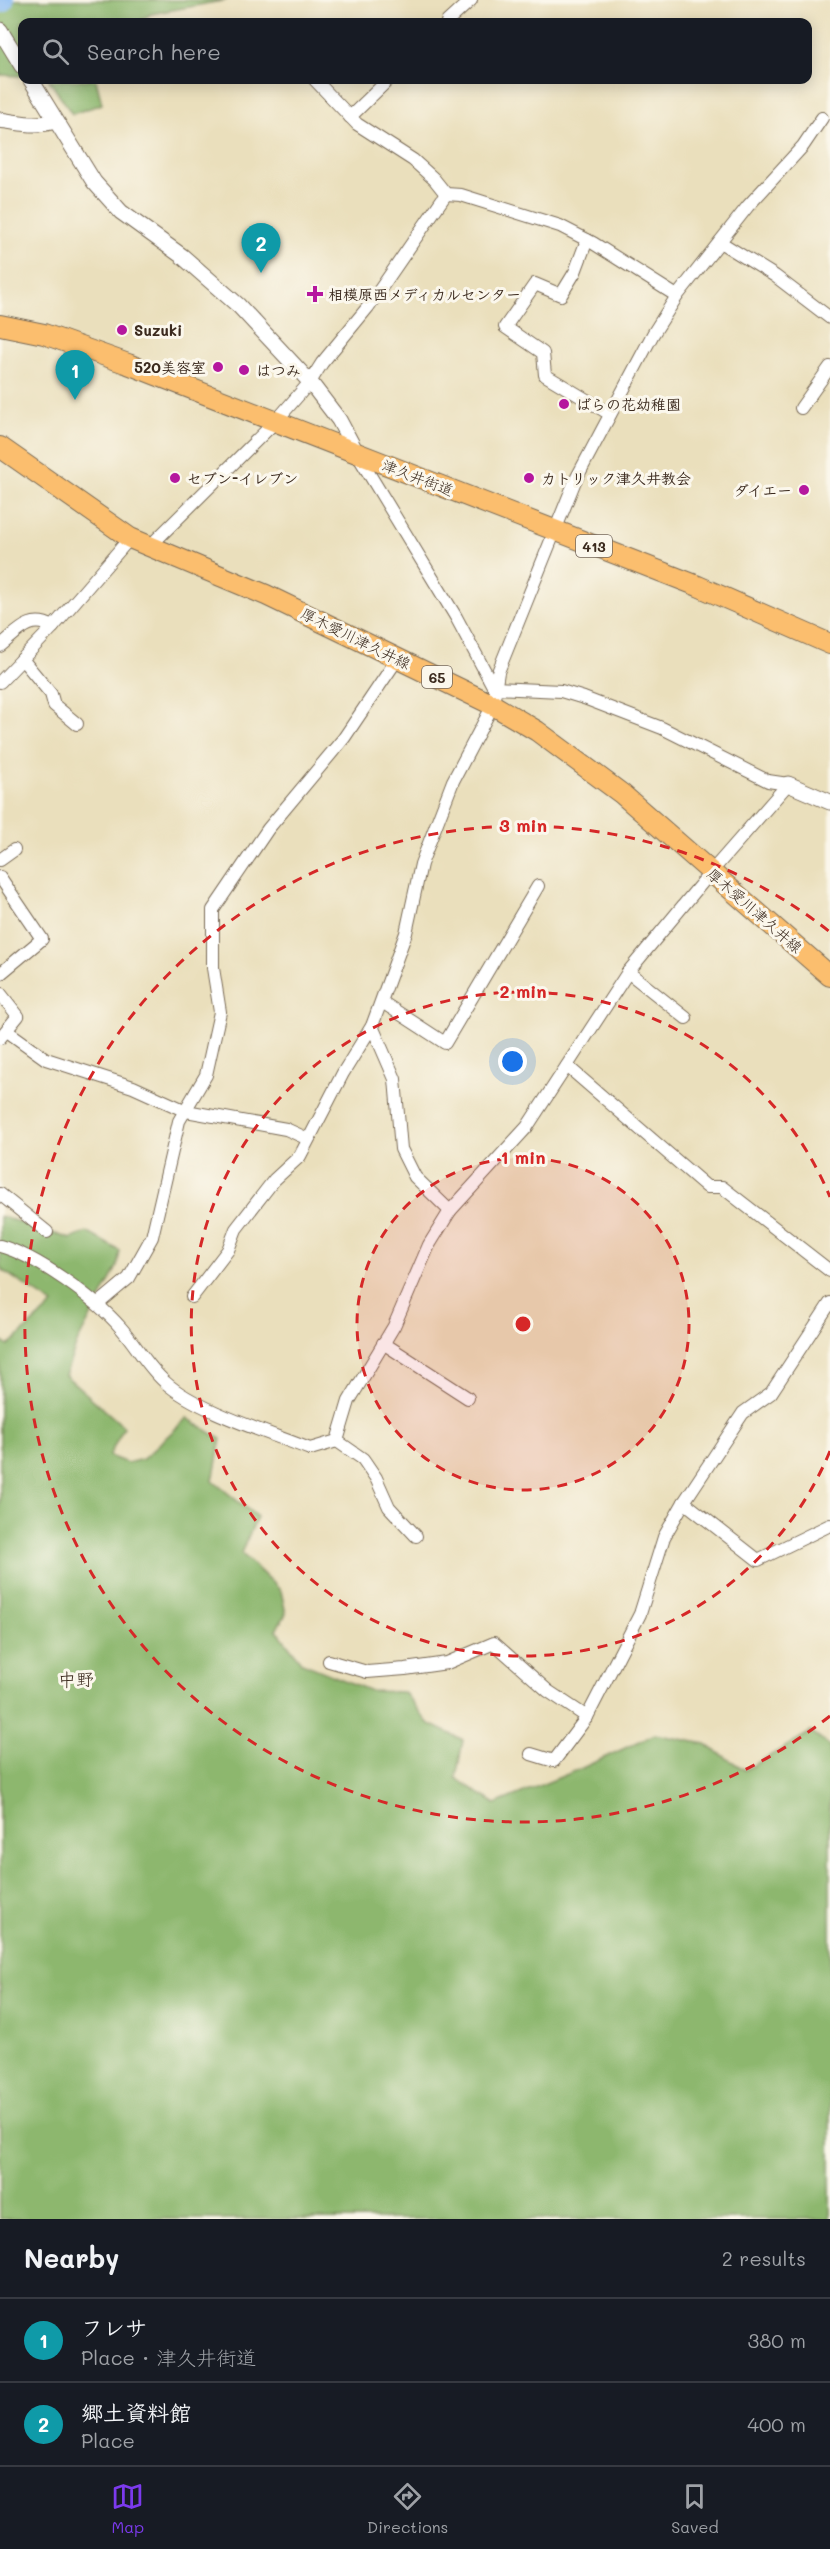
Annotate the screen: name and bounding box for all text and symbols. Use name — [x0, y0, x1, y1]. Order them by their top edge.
search box — [18, 18, 812, 84]
icon: search — [39, 35, 72, 68]
text: Search here — [87, 37, 221, 66]
pin: 2 — [242, 224, 280, 273]
place label: 相模原西メディカルセンター — [328, 284, 521, 304]
marker: 相模原西メディカルセンター — [306, 285, 324, 303]
place label: Suzuki — [134, 320, 182, 340]
marker: Suzuki — [115, 323, 129, 337]
pin: 1 — [56, 350, 94, 400]
place label: 520美容室 — [134, 357, 206, 377]
marker: 520美容室 — [211, 360, 225, 374]
place label: はつみ — [256, 360, 301, 380]
marker: はつみ — [237, 363, 251, 377]
place label: ばらの花幼稚園 — [576, 394, 681, 414]
marker: ばらの花幼稚園 — [557, 397, 571, 411]
street label: 津久井街道 — [379, 454, 457, 500]
place label: セブン-イレブン — [187, 468, 298, 488]
place label: カトリック津久井教会 — [541, 468, 691, 488]
marker: セブン-イレブン — [168, 471, 182, 485]
marker: カトリック津久井教会 — [522, 471, 536, 485]
place label: ダイエー — [734, 480, 792, 500]
marker: ダイエー — [797, 483, 811, 497]
road number: 413 — [576, 535, 612, 557]
street label: 厚木愛川津久井線 — [298, 603, 414, 673]
road number: 65 — [422, 666, 452, 688]
text: 3 min — [499, 813, 547, 837]
street label: 厚木愛川津久井線 — [703, 863, 807, 957]
text: 2 min — [499, 979, 547, 1003]
your location — [498, 1047, 527, 1076]
text: 1 min — [500, 1145, 546, 1169]
centre of rings — [513, 1314, 533, 1334]
district label: 中野 — [58, 1667, 94, 1691]
text: Nearby — [24, 2241, 119, 2275]
text: 2 results — [722, 2245, 806, 2271]
text: フレサ — [81, 2313, 147, 2342]
text: 1 — [39, 2327, 48, 2353]
text: 380 m — [748, 2327, 806, 2353]
text: Place · 津久井街道 — [81, 2344, 256, 2370]
text: 郷土資料館 — [81, 2398, 191, 2427]
text: 2 — [38, 2411, 49, 2437]
text: 400 m — [747, 2411, 806, 2437]
text: Place — [81, 2427, 135, 2453]
tab: Map — [111, 2480, 144, 2537]
tab: Directions — [367, 2480, 448, 2537]
tab: Saved — [671, 2480, 719, 2537]

